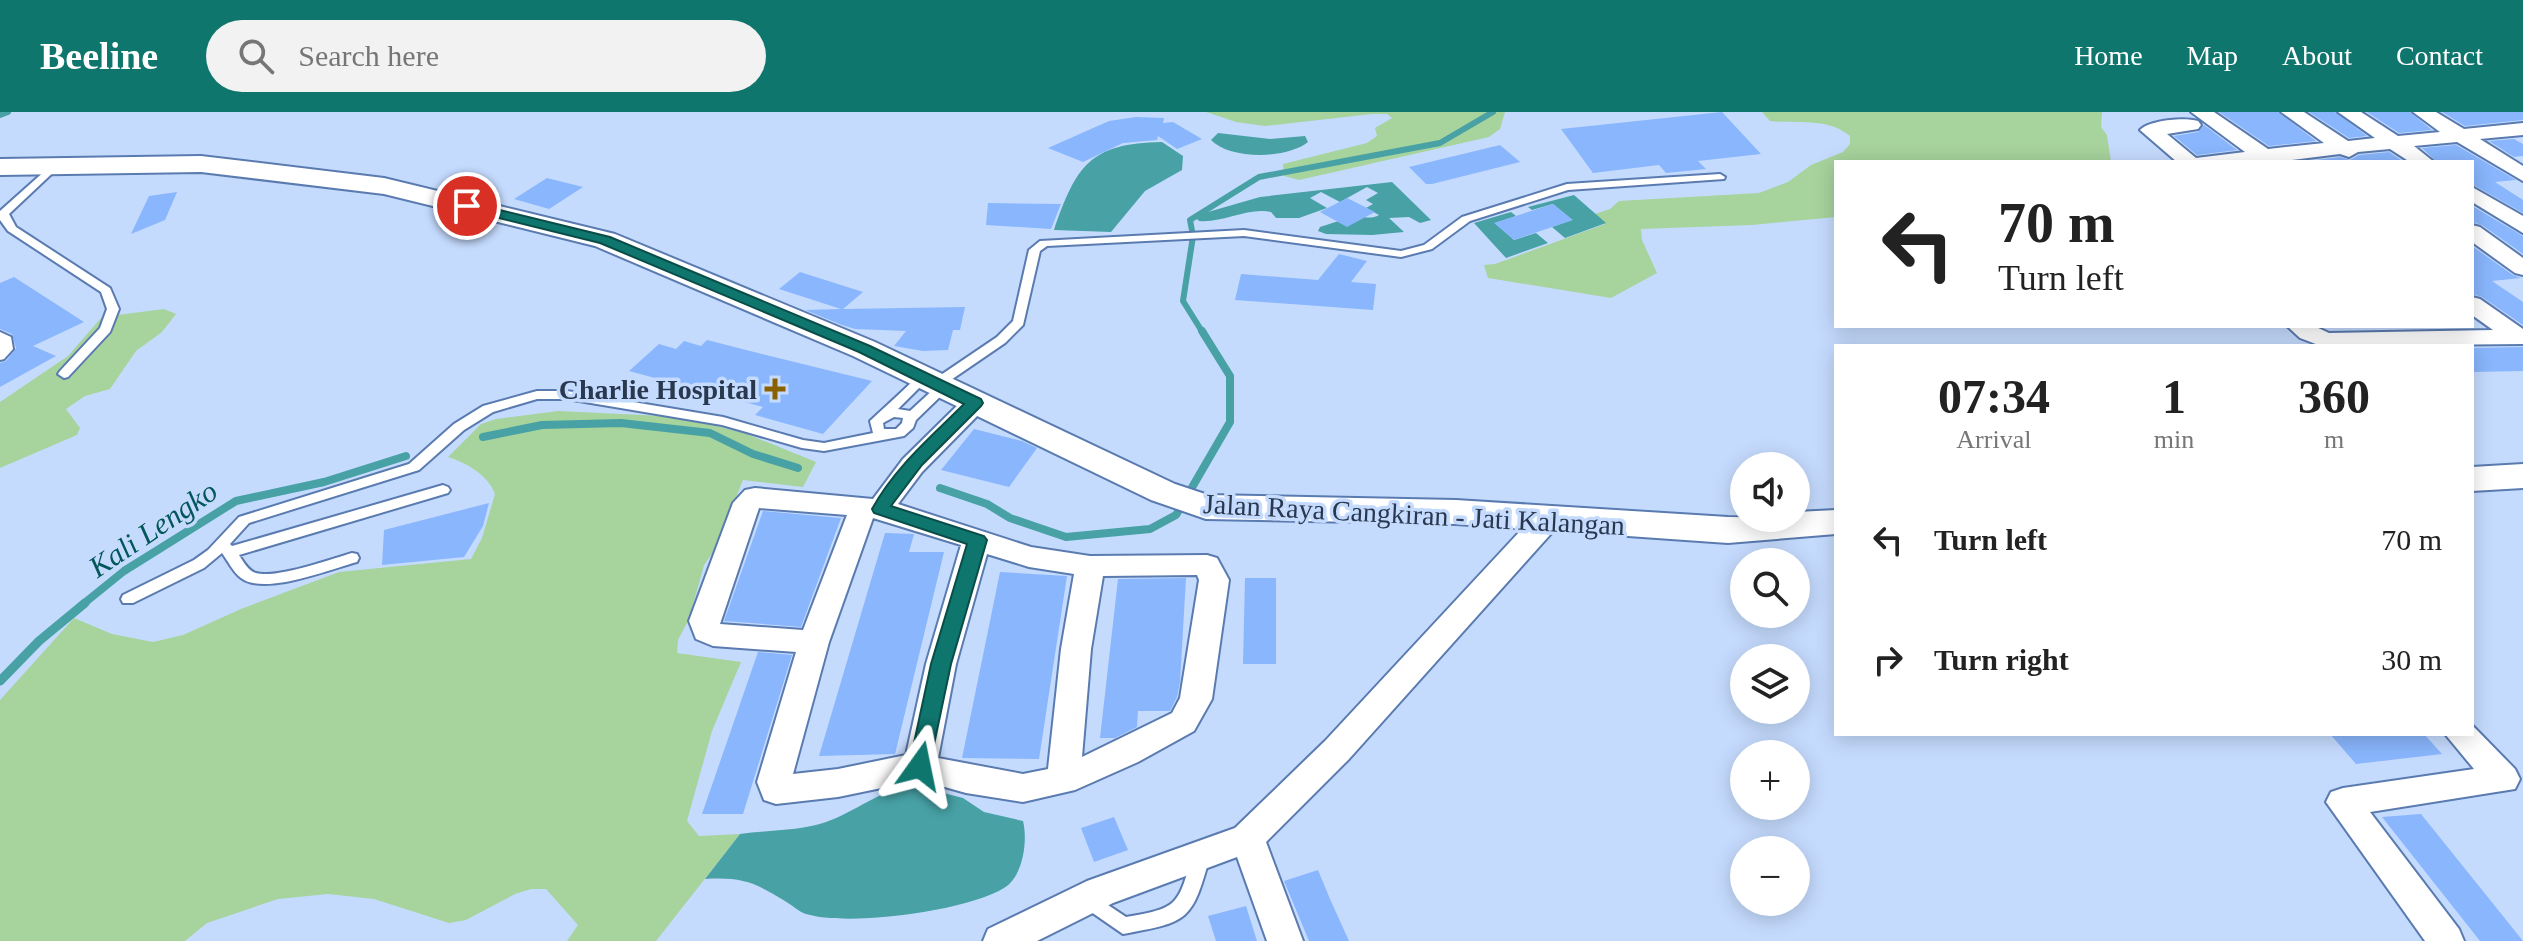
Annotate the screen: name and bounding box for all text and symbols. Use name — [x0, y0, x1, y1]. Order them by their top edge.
search box — [206, 20, 766, 92]
icon: search — [234, 34, 278, 78]
text: Beeline — [40, 35, 158, 77]
text: Search here — [298, 39, 439, 72]
text: Home — [2074, 40, 2143, 71]
text: Map — [2187, 40, 2238, 71]
text: About — [2282, 40, 2352, 71]
text: Contact — [2396, 40, 2483, 71]
pin — [433, 172, 501, 240]
icon: arrive — [445, 184, 489, 228]
icon: left — [1866, 192, 1970, 296]
text: 70 m — [1998, 192, 2115, 254]
text: Turn left — [1998, 258, 2124, 298]
text: 07:34 — [1938, 370, 2050, 423]
text: 1 — [2162, 370, 2186, 423]
text: 360 — [2298, 370, 2370, 423]
place label: Charlie Hospital — [559, 374, 757, 405]
marker: Charlie Hospital — [764, 378, 786, 400]
text: Arrival — [1956, 425, 2031, 454]
text: min — [2154, 425, 2194, 454]
text: m — [2324, 425, 2344, 454]
map controls — [1730, 452, 1810, 916]
button: sound — [1730, 452, 1810, 532]
water label: Kali Lengko — [82, 474, 223, 584]
street label: Jalan Raya Cangkiran - Jati Kalangan — [1202, 488, 1626, 541]
icon: left — [1866, 518, 1910, 562]
text: Turn left — [1934, 523, 2047, 556]
text: 70 m — [2381, 523, 2442, 556]
button: search — [1730, 548, 1810, 628]
icon: right — [1866, 638, 1910, 682]
text: Turn right — [1934, 643, 2069, 676]
text: 30 m — [2381, 643, 2442, 676]
button: layers — [1730, 644, 1810, 724]
position arrow — [878, 724, 962, 808]
button: + — [1730, 740, 1810, 820]
button: − — [1730, 836, 1810, 916]

